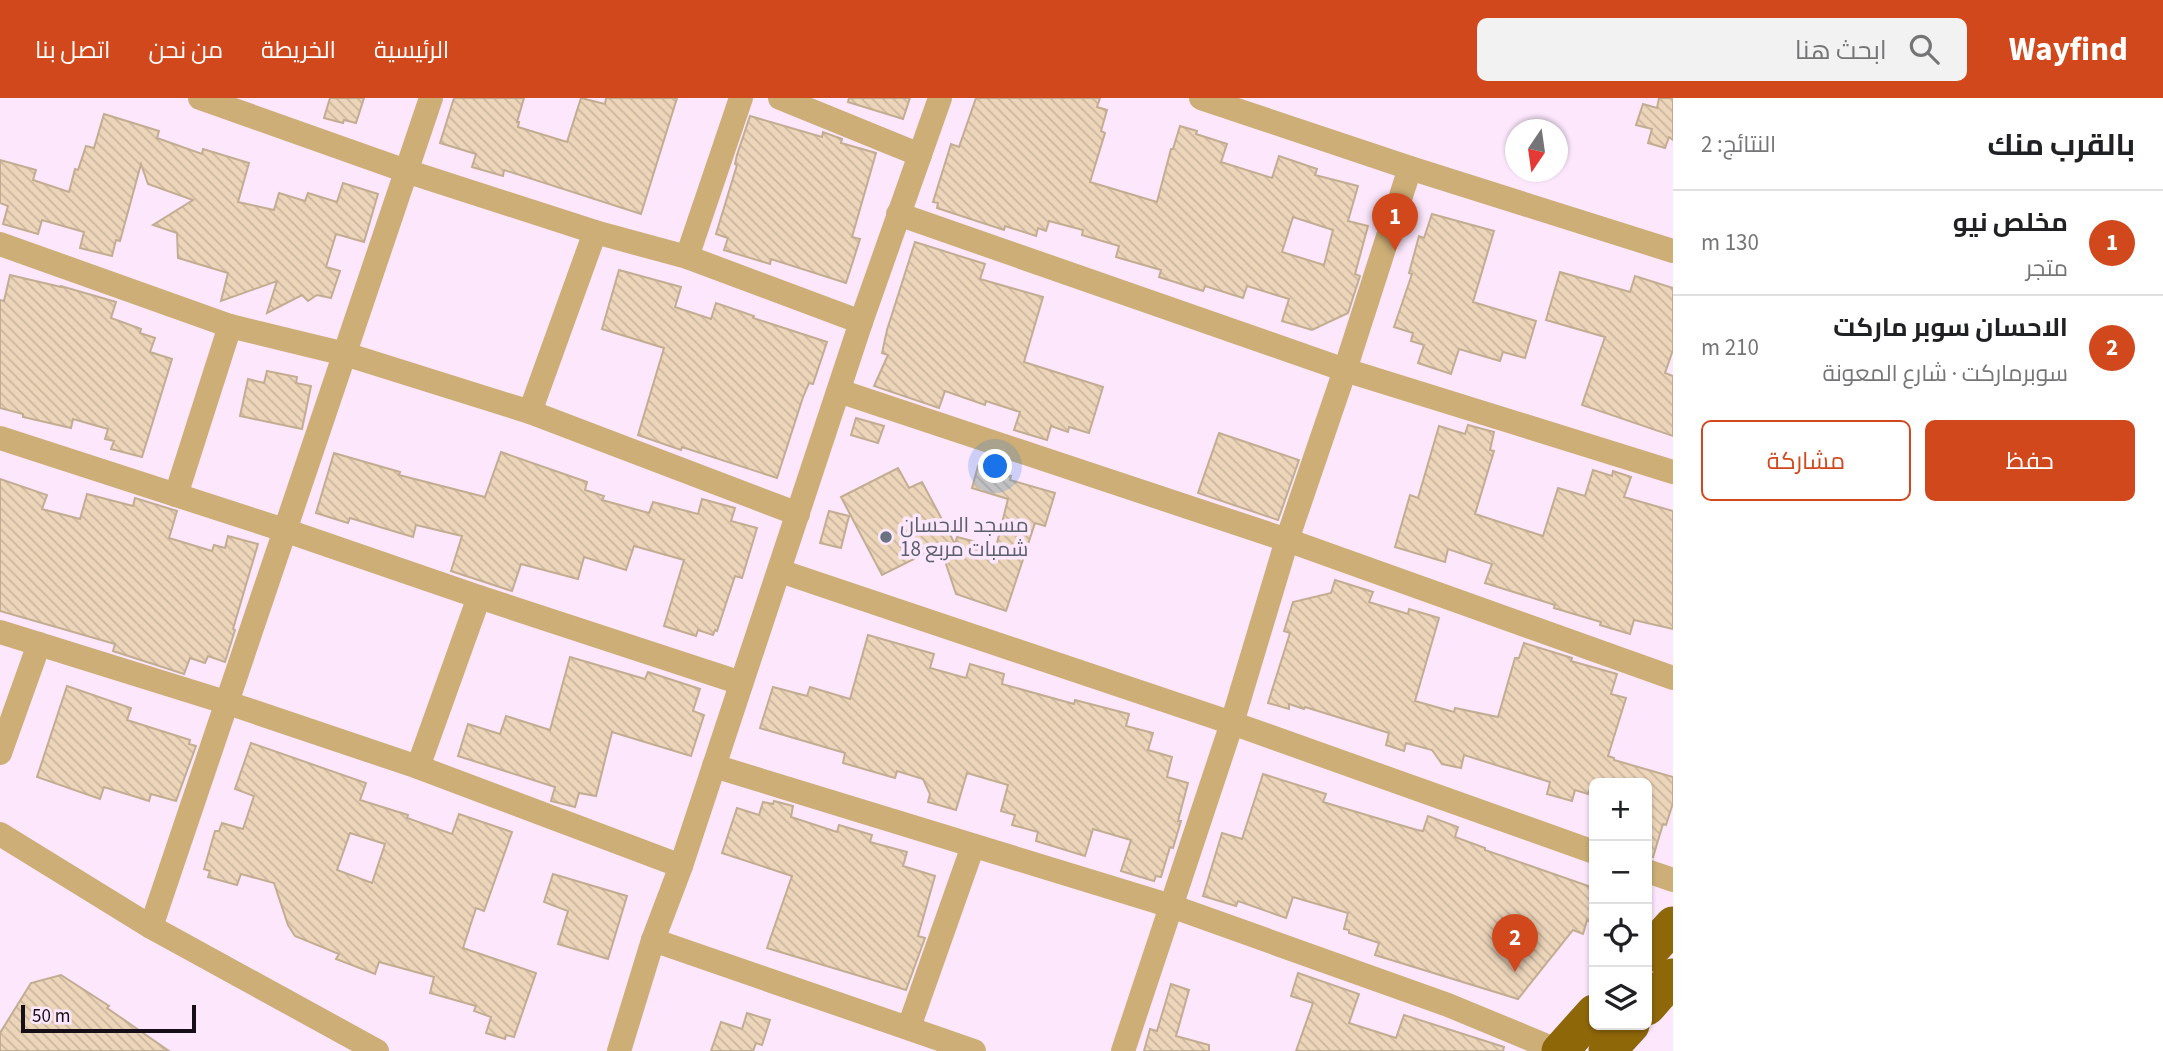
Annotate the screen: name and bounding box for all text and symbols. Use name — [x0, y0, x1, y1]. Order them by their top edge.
search box — [1477, 18, 1967, 81]
text: Wayfind — [2009, 26, 2128, 73]
icon: search — [1905, 30, 1943, 68]
text: ابحث هنا — [1795, 32, 1887, 69]
text: اتصل بنا — [35, 33, 110, 68]
text: من نحن — [148, 33, 223, 68]
text: الخريطة — [261, 33, 336, 68]
text: الرئيسية — [374, 33, 449, 68]
north arrow — [1505, 119, 1568, 182]
text: بالقرب منك — [1987, 124, 2135, 167]
text: النتائج: 2 — [1701, 128, 1776, 161]
pin: 1 — [1372, 193, 1418, 251]
text: مخلص نيو — [1953, 204, 2068, 241]
text: 130 m — [1701, 226, 1759, 259]
text: 1 — [2106, 226, 2118, 259]
text: متجر — [2026, 252, 2068, 285]
text: الاحسان سوبر ماركت — [1833, 309, 2068, 346]
text: 210 m — [1701, 331, 1759, 364]
text: 2 — [2106, 331, 2118, 364]
text: سوبرماركت · شارع المعونة — [1822, 357, 2068, 390]
button: مشاركة — [1701, 420, 1911, 501]
button: حفظ — [1925, 420, 2135, 501]
your location — [978, 449, 1012, 483]
place label: مسجد الاحسان شمبات مربع 18 — [900, 510, 1029, 564]
marker: مسجد الاحسان شمبات مربع 18 — [878, 529, 894, 545]
map controls — [1589, 778, 1652, 1030]
button: + — [1589, 778, 1652, 841]
button: − — [1589, 841, 1652, 904]
button: locate — [1589, 904, 1652, 967]
pin: 2 — [1492, 914, 1538, 972]
button: layers — [1589, 967, 1652, 1030]
scale bar — [21, 1002, 196, 1034]
text: 50 m — [32, 1003, 70, 1030]

